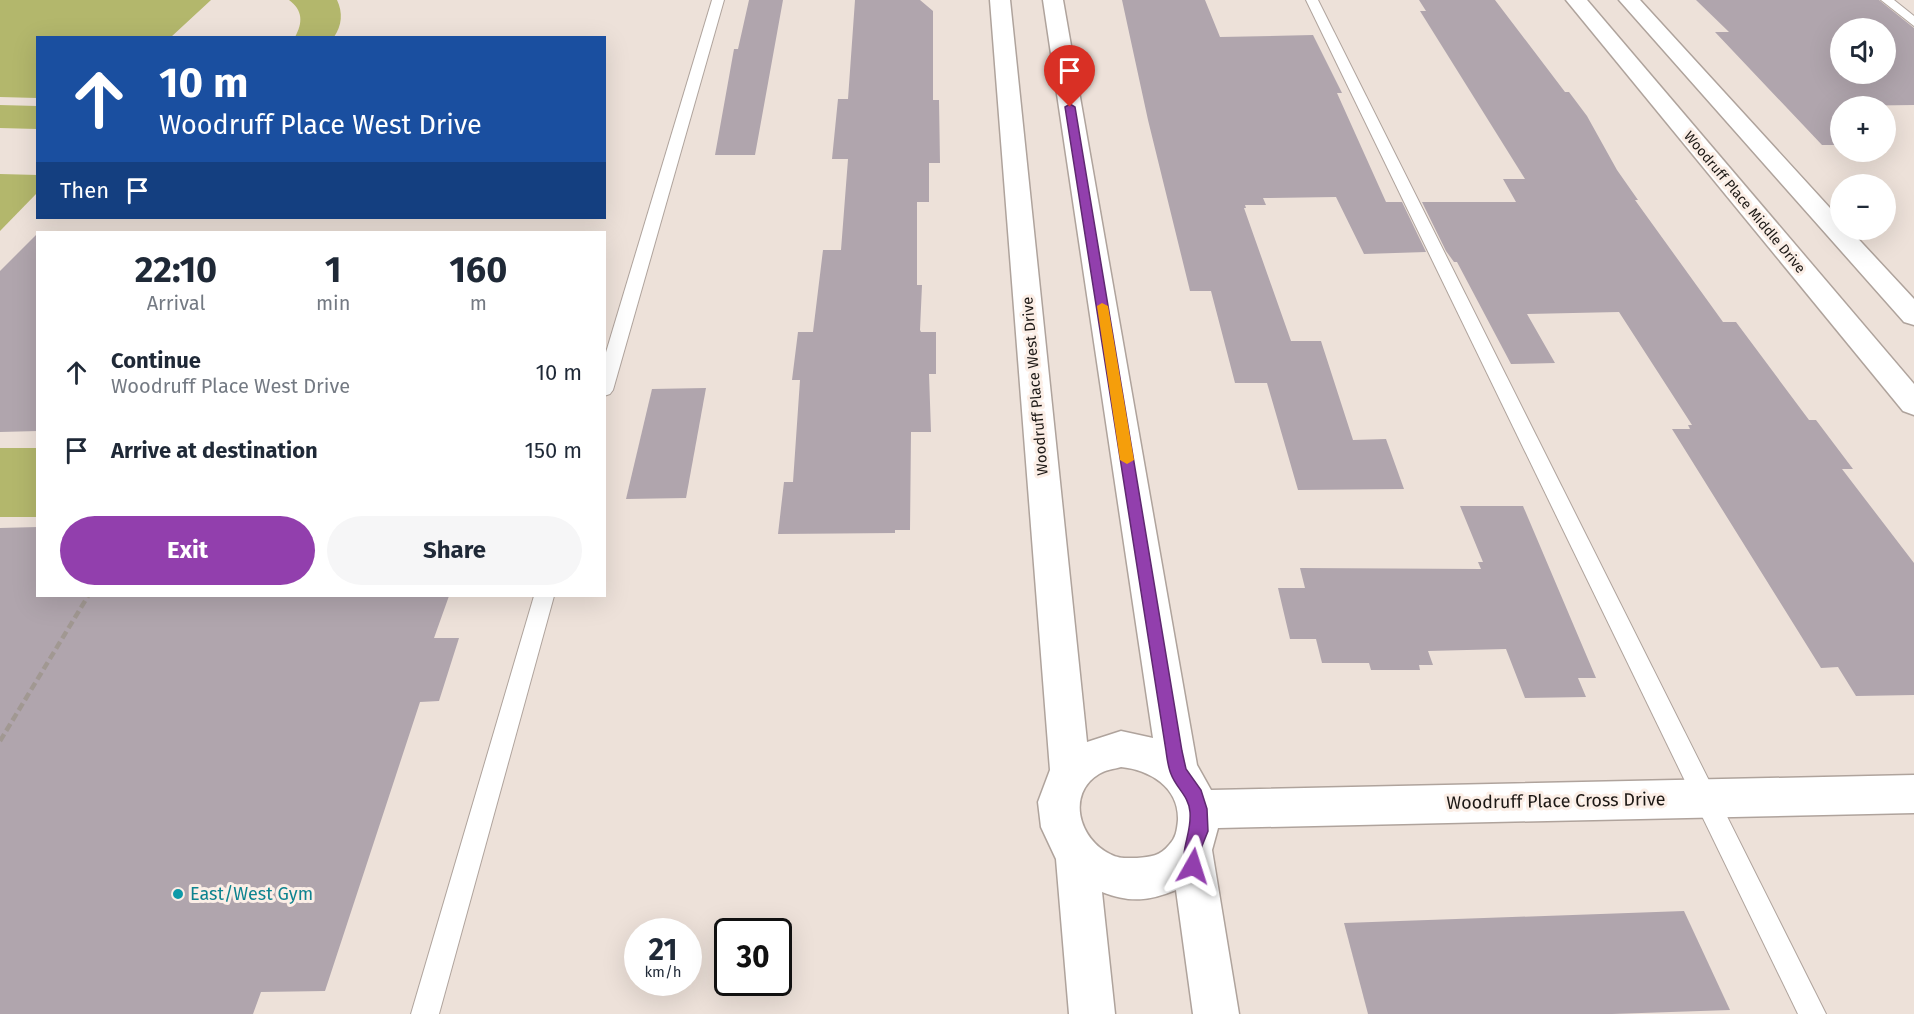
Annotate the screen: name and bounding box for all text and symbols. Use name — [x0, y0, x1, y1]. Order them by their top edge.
map controls — [1830, 18, 1896, 240]
button: sound — [1830, 18, 1896, 84]
pin — [1044, 45, 1095, 107]
icon: arrive — [1053, 54, 1086, 87]
text: 10 m — [159, 58, 249, 108]
icon: ahead — [60, 60, 138, 138]
button: + — [1830, 96, 1896, 162]
text: Woodruff Place West Drive — [159, 109, 482, 141]
street label: Woodruff Place Middle Drive — [1680, 128, 1809, 277]
icon: arrive — [121, 174, 154, 207]
button: − — [1830, 174, 1896, 240]
text: Then — [60, 177, 109, 204]
text: 22:10 — [135, 248, 217, 292]
text: 1 — [325, 248, 342, 292]
text: 160 — [449, 248, 507, 292]
text: Arrival — [147, 291, 205, 315]
text: min — [316, 291, 350, 315]
text: m — [470, 291, 487, 315]
street label: Woodruff Place West Drive — [1018, 296, 1052, 476]
text: Continue — [111, 347, 201, 374]
icon: ahead — [60, 356, 93, 389]
text: 10 m — [536, 359, 582, 386]
text: Woodruff Place West Drive — [111, 374, 350, 398]
icon: arrive — [60, 434, 93, 467]
text: Arrive at destination — [111, 437, 318, 464]
text: 150 m — [524, 437, 582, 464]
button: Exit — [60, 516, 315, 585]
button: Share — [327, 516, 582, 585]
street label: Woodruff Place Cross Drive — [1446, 788, 1666, 814]
position arrow — [1161, 834, 1225, 898]
place label: East/West Gym — [190, 883, 313, 905]
marker: East/West Gym — [171, 887, 185, 901]
speed limit sign: 30 — [714, 918, 792, 996]
text: 21 — [649, 932, 677, 968]
text: km/h — [644, 963, 682, 981]

